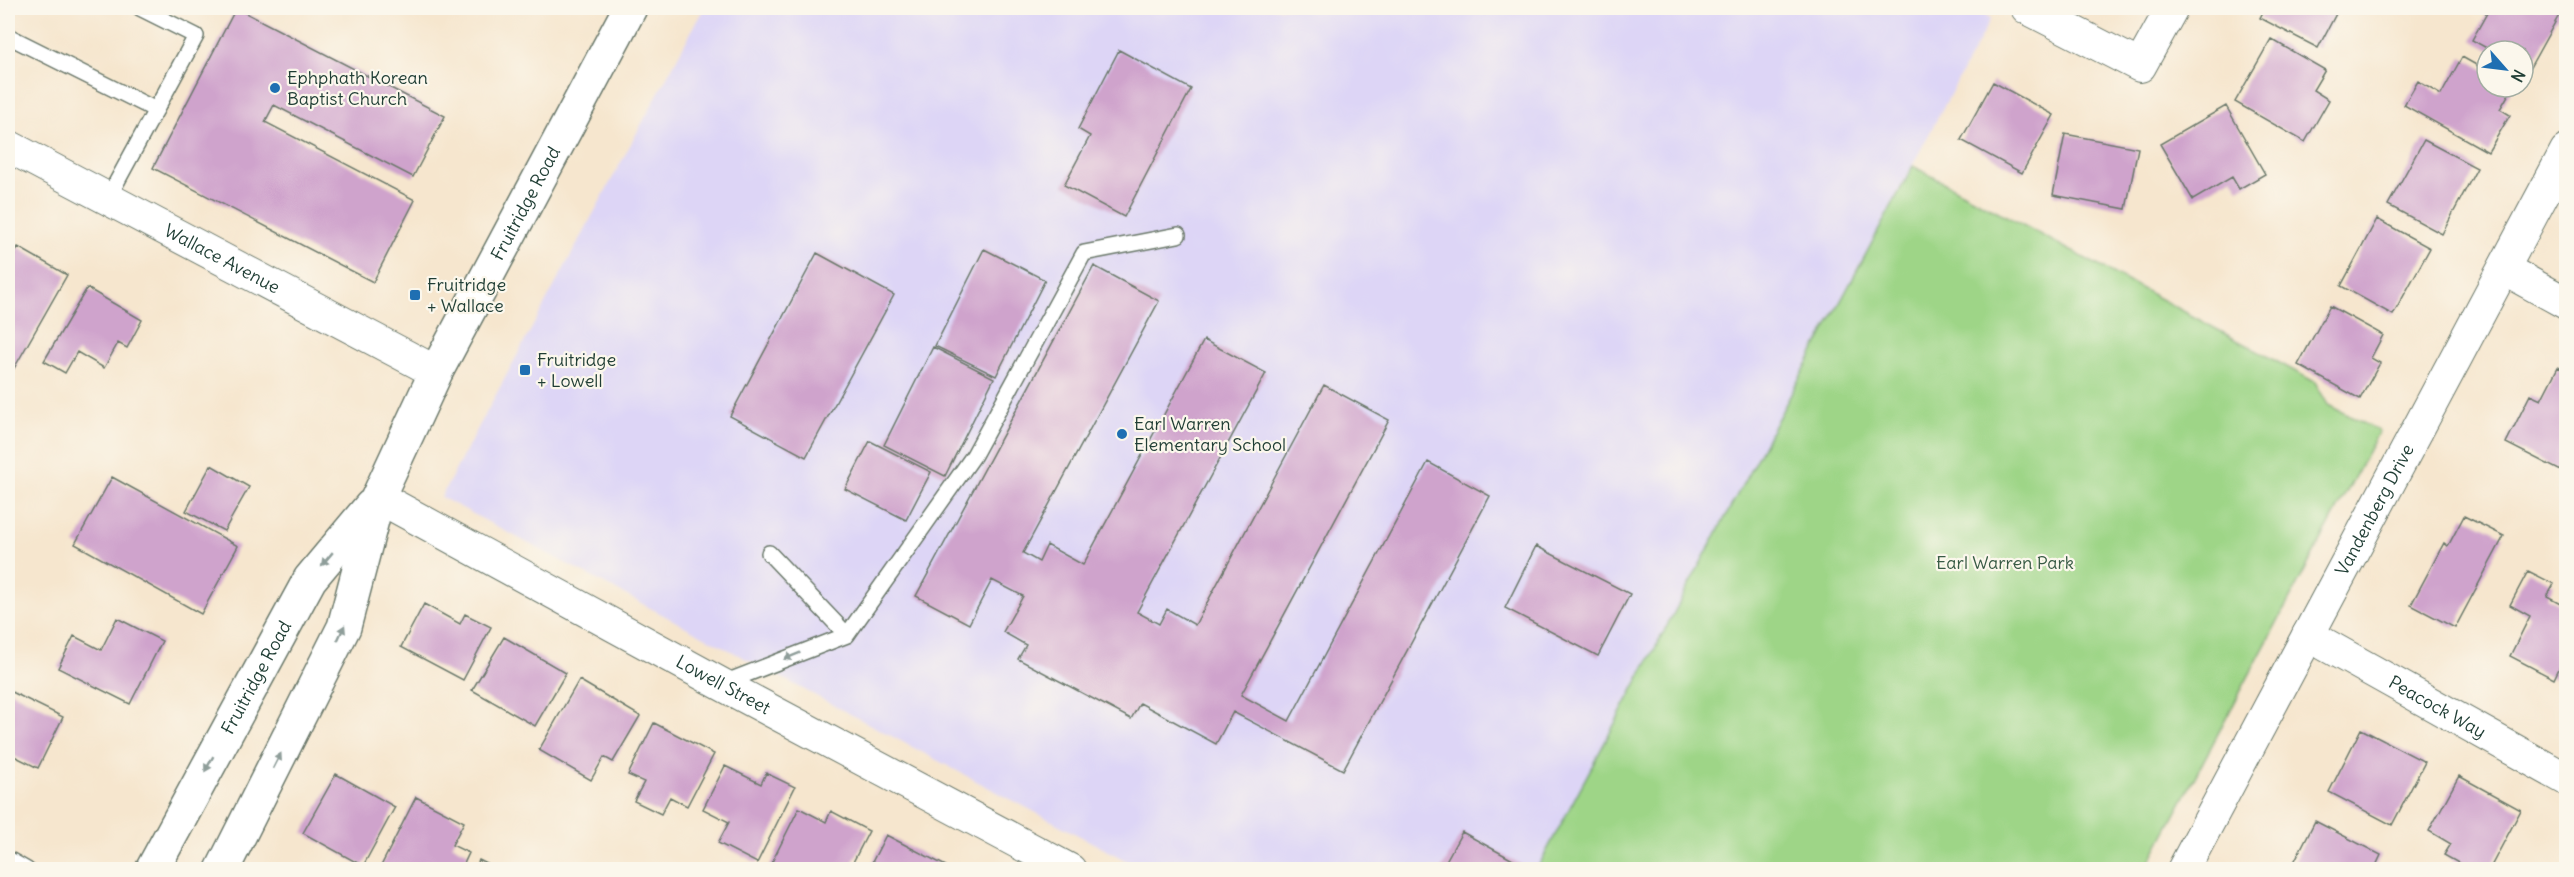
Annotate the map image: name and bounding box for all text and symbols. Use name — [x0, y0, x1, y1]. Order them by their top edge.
north arrow — [2475, 39, 2535, 99]
place label: Ephphath Korean Baptist Church — [287, 66, 428, 110]
text: N — [2507, 66, 2530, 86]
marker: Ephphath Korean Baptist Church — [268, 81, 282, 95]
street label: Fruitridge Road — [486, 142, 565, 264]
street label: Wallace Avenue — [160, 219, 284, 299]
place label: Fruitridge + Wallace — [427, 273, 506, 317]
marker: Fruitridge + Wallace — [408, 288, 422, 302]
place label: Fruitridge + Lowell — [537, 348, 616, 392]
marker: Fruitridge + Lowell — [518, 363, 532, 377]
place label: Earl Warren Elementary School — [1134, 412, 1286, 456]
marker: Earl Warren Elementary School — [1115, 427, 1129, 441]
street label: Vandenberg Drive — [2330, 440, 2419, 579]
one-way arrow — [321, 551, 334, 567]
park label: Earl Warren Park — [1936, 551, 2074, 574]
street label: Fruitridge Road — [216, 616, 296, 738]
one-way arrow — [336, 625, 345, 642]
street label: Lowell Street — [672, 650, 775, 719]
one-way arrow — [783, 651, 801, 661]
street label: Peacock Way — [2385, 670, 2490, 743]
one-way arrow — [272, 752, 282, 769]
one-way arrow — [204, 755, 214, 772]

